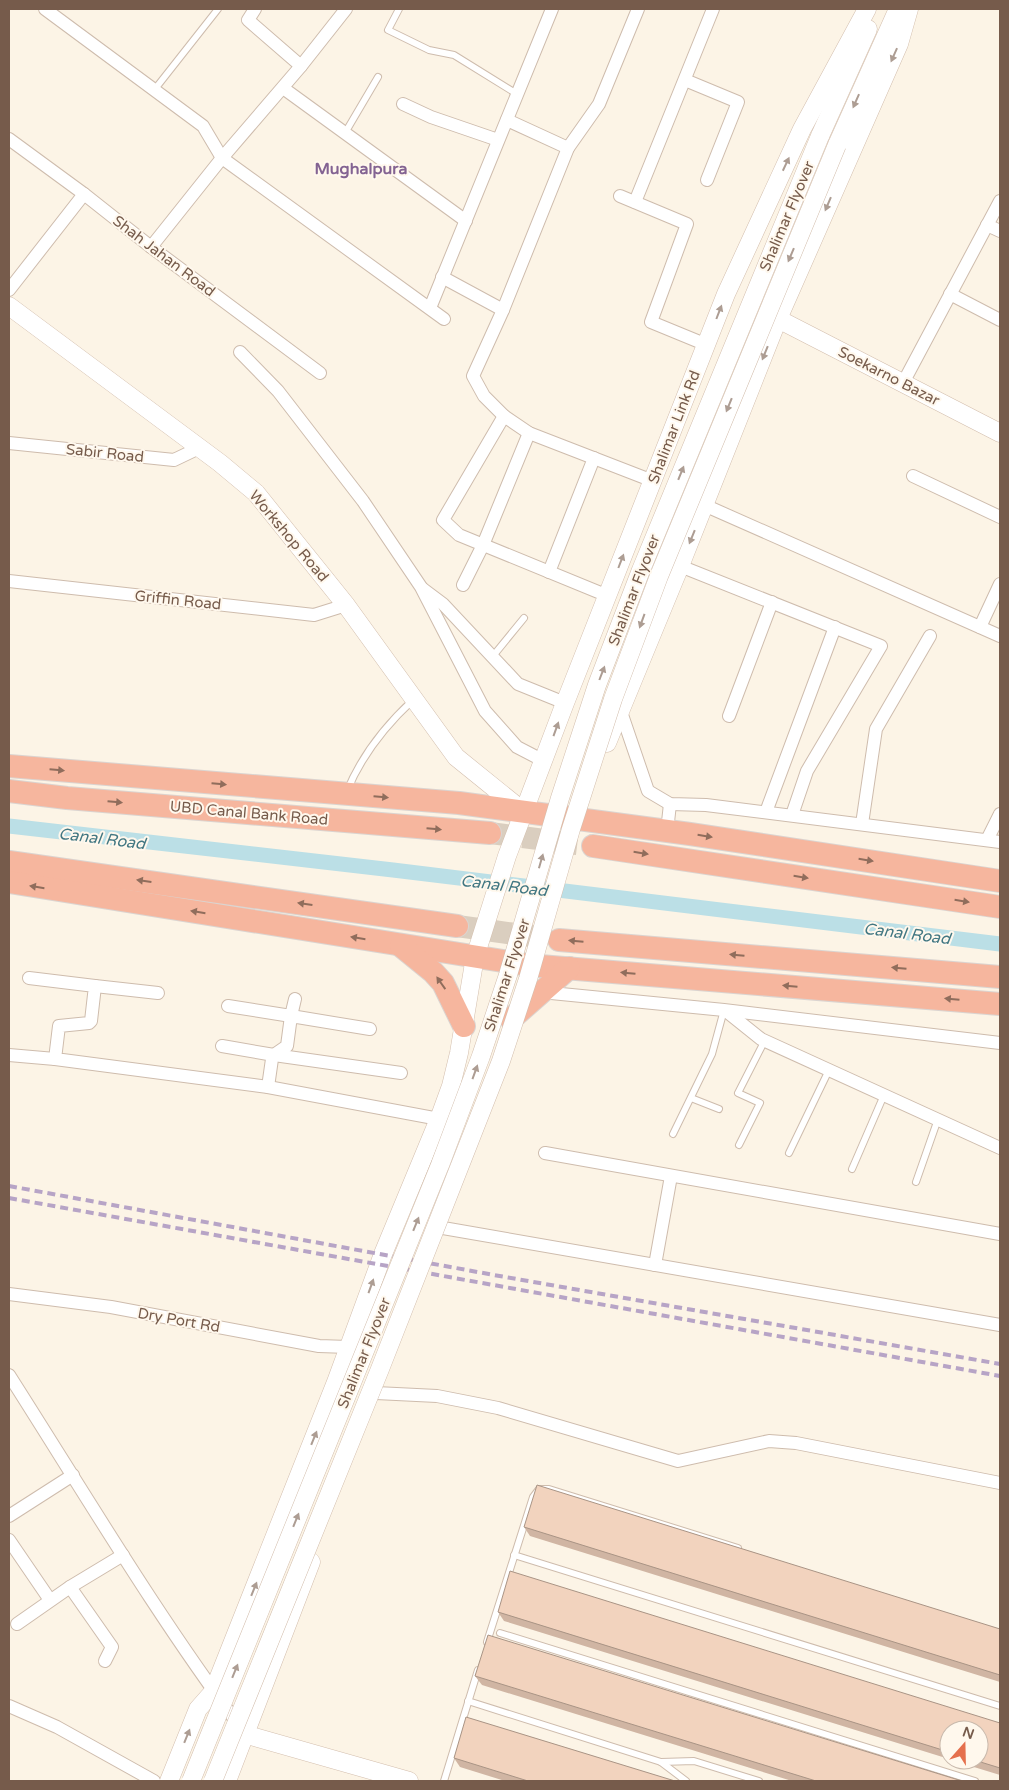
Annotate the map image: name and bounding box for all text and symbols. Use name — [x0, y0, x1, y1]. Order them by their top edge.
one-way arrow — [890, 48, 898, 62]
one-way arrow — [852, 94, 860, 108]
one-way arrow — [782, 157, 790, 171]
street label: Shalimar Flyover — [756, 158, 818, 274]
district label: Mughalpura — [315, 159, 407, 179]
one-way arrow — [824, 197, 832, 211]
street label: Shah Jahan Road — [109, 212, 219, 300]
one-way arrow — [787, 248, 795, 263]
one-way arrow — [715, 304, 723, 319]
street label: Soekarno Bazar — [835, 343, 943, 409]
one-way arrow — [760, 346, 768, 360]
street label: Shalimar Link Rd — [644, 368, 704, 486]
one-way arrow — [725, 398, 733, 413]
street label: Sabir Road — [65, 440, 145, 466]
one-way arrow — [677, 466, 685, 480]
street label: Workshop Road — [245, 487, 333, 585]
one-way arrow — [687, 529, 695, 544]
street label: Shalimar Flyover — [604, 532, 664, 648]
one-way arrow — [617, 553, 625, 568]
street label: Griffin Road — [134, 587, 222, 613]
one-way arrow — [638, 614, 646, 629]
one-way arrow — [598, 666, 606, 680]
one-way arrow — [553, 721, 560, 736]
one-way arrow — [50, 767, 66, 775]
one-way arrow — [212, 780, 228, 788]
one-way arrow — [374, 793, 390, 801]
street label: UBD Canal Bank Road — [169, 797, 329, 829]
one-way arrow — [108, 798, 124, 806]
water label: Canal Road — [57, 824, 148, 854]
one-way arrow — [427, 825, 443, 833]
one-way arrow — [697, 833, 713, 841]
one-way arrow — [633, 849, 649, 857]
one-way arrow — [538, 854, 546, 869]
one-way arrow — [858, 857, 874, 865]
water label: Canal Road — [459, 871, 550, 901]
one-way arrow — [794, 873, 810, 881]
one-way arrow — [136, 877, 152, 885]
one-way arrow — [29, 882, 45, 890]
one-way arrow — [955, 897, 971, 905]
one-way arrow — [297, 900, 313, 908]
one-way arrow — [189, 908, 205, 916]
street label: Shalimar Flyover — [480, 916, 534, 1034]
water label: Canal Road — [862, 919, 953, 949]
one-way arrow — [350, 933, 366, 941]
one-way arrow — [567, 937, 583, 945]
one-way arrow — [729, 950, 745, 958]
one-way arrow — [891, 964, 907, 972]
one-way arrow — [619, 968, 635, 976]
one-way arrow — [436, 976, 446, 990]
one-way arrow — [781, 982, 797, 990]
one-way arrow — [943, 995, 959, 1003]
one-way arrow — [471, 1064, 479, 1079]
one-way arrow — [413, 1217, 421, 1231]
one-way arrow — [367, 1278, 375, 1293]
street label: Shalimar Flyover — [334, 1295, 395, 1411]
street label: Dry Port Rd — [136, 1304, 222, 1336]
one-way arrow — [310, 1431, 318, 1445]
one-way arrow — [292, 1512, 300, 1527]
one-way arrow — [250, 1581, 258, 1596]
one-way arrow — [232, 1664, 240, 1678]
north arrow — [939, 1720, 989, 1770]
text: N — [960, 1723, 976, 1743]
one-way arrow — [183, 1728, 191, 1743]

